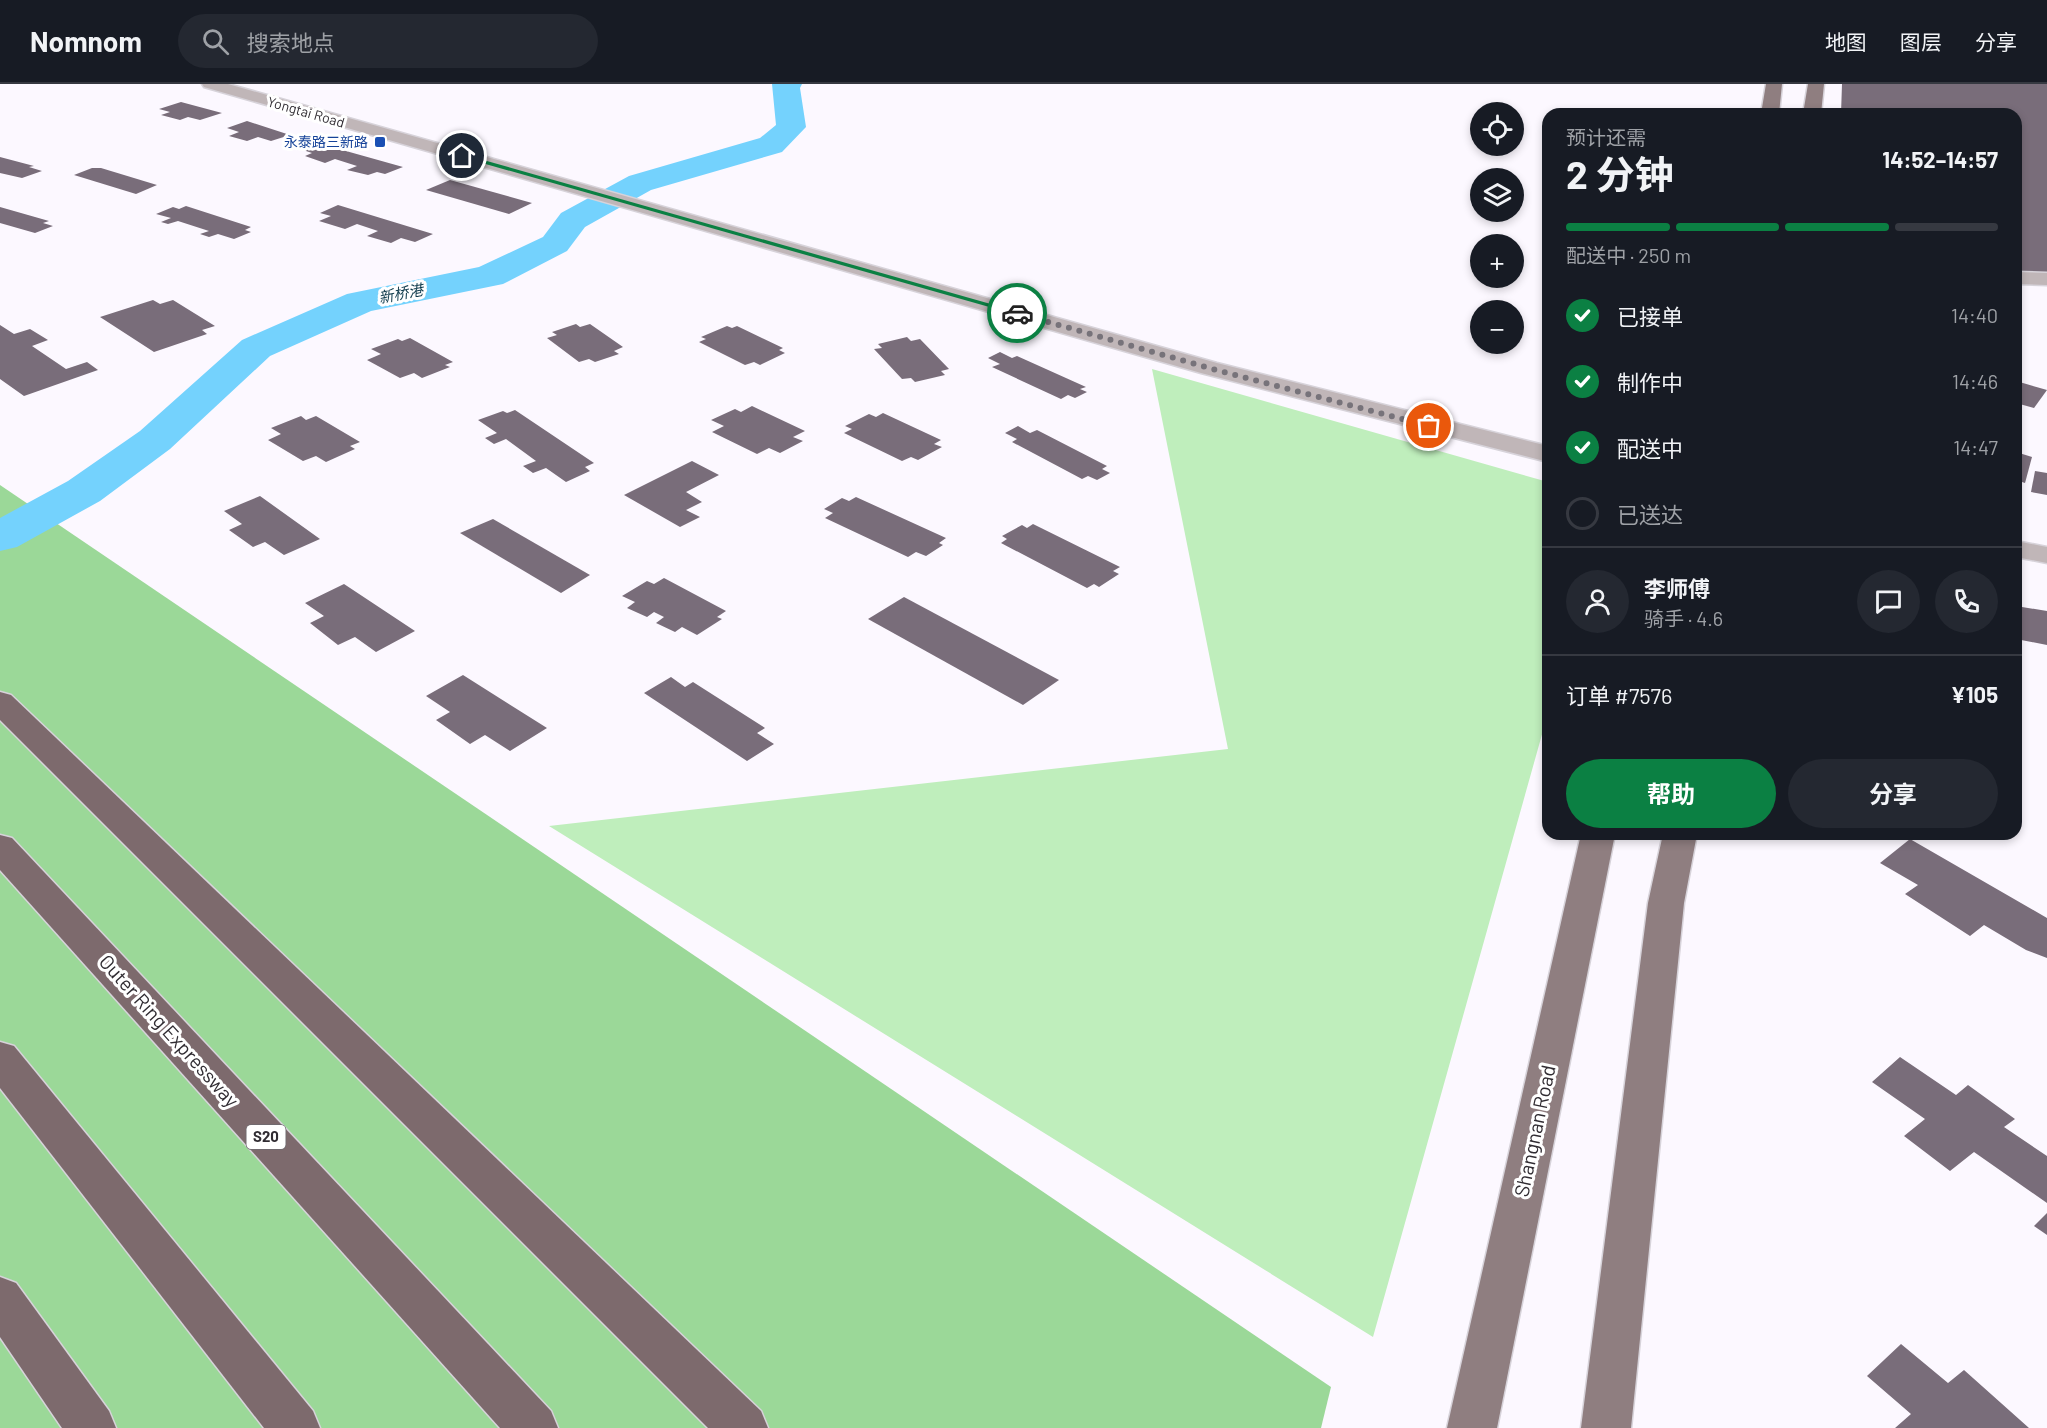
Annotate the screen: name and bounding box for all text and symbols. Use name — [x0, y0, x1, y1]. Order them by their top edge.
search box — [178, 14, 598, 68]
text: Nomnom — [30, 24, 142, 58]
icon: search — [199, 25, 232, 58]
text: 搜索地点 — [247, 29, 335, 55]
text: 地图 — [1825, 29, 1867, 54]
text: 图层 — [1900, 29, 1942, 54]
text: 分享 — [1975, 29, 2017, 54]
street label: Yongtai Road — [266, 92, 347, 131]
map controls — [1470, 102, 1524, 354]
button: locate — [1470, 102, 1524, 156]
text: 预计还需 — [1566, 125, 1646, 149]
pin — [436, 130, 487, 181]
place label: 永泰路三新路 — [284, 133, 368, 150]
marker: 永泰路三新路 — [373, 135, 387, 149]
icon: home — [445, 139, 478, 172]
text: 14:52–14:57 — [1882, 146, 1998, 172]
text: 2 分钟 — [1566, 150, 1674, 197]
button: layers — [1470, 168, 1524, 222]
button: + — [1470, 234, 1524, 288]
text: 配送中 · 250 m — [1566, 243, 1691, 267]
water label: 新桥港 — [377, 280, 427, 306]
courier — [987, 283, 1047, 343]
icon: car — [1001, 297, 1034, 330]
icon: check — [1566, 299, 1599, 332]
button: − — [1470, 300, 1524, 354]
text: 已接单 — [1617, 303, 1683, 329]
text: 14:40 — [1951, 303, 1998, 327]
icon: check — [1566, 365, 1599, 398]
text: 制作中 — [1617, 369, 1683, 395]
text: 14:46 — [1952, 369, 1998, 393]
pin — [1403, 400, 1454, 451]
icon: bag — [1412, 409, 1445, 442]
icon: check — [1566, 431, 1599, 464]
text: 配送中 — [1617, 435, 1683, 461]
text: 14:47 — [1953, 435, 1998, 459]
text: 已送达 — [1617, 501, 1683, 527]
button: person — [1566, 570, 1629, 633]
button: chat — [1857, 570, 1920, 633]
button: phone — [1935, 570, 1998, 633]
text: 李师傅 — [1644, 575, 1710, 601]
text: 骑手 · 4.6 — [1644, 606, 1723, 630]
text: ¥105 — [1951, 681, 1998, 707]
text: 订单 #7576 — [1566, 682, 1672, 708]
button: 帮助 — [1566, 759, 1776, 828]
button: 分享 — [1788, 759, 1998, 828]
street label: Outer Ring Expressway — [95, 949, 245, 1112]
street label: Shangnan Road — [1508, 1063, 1560, 1199]
road number: S20 — [246, 1125, 286, 1149]

